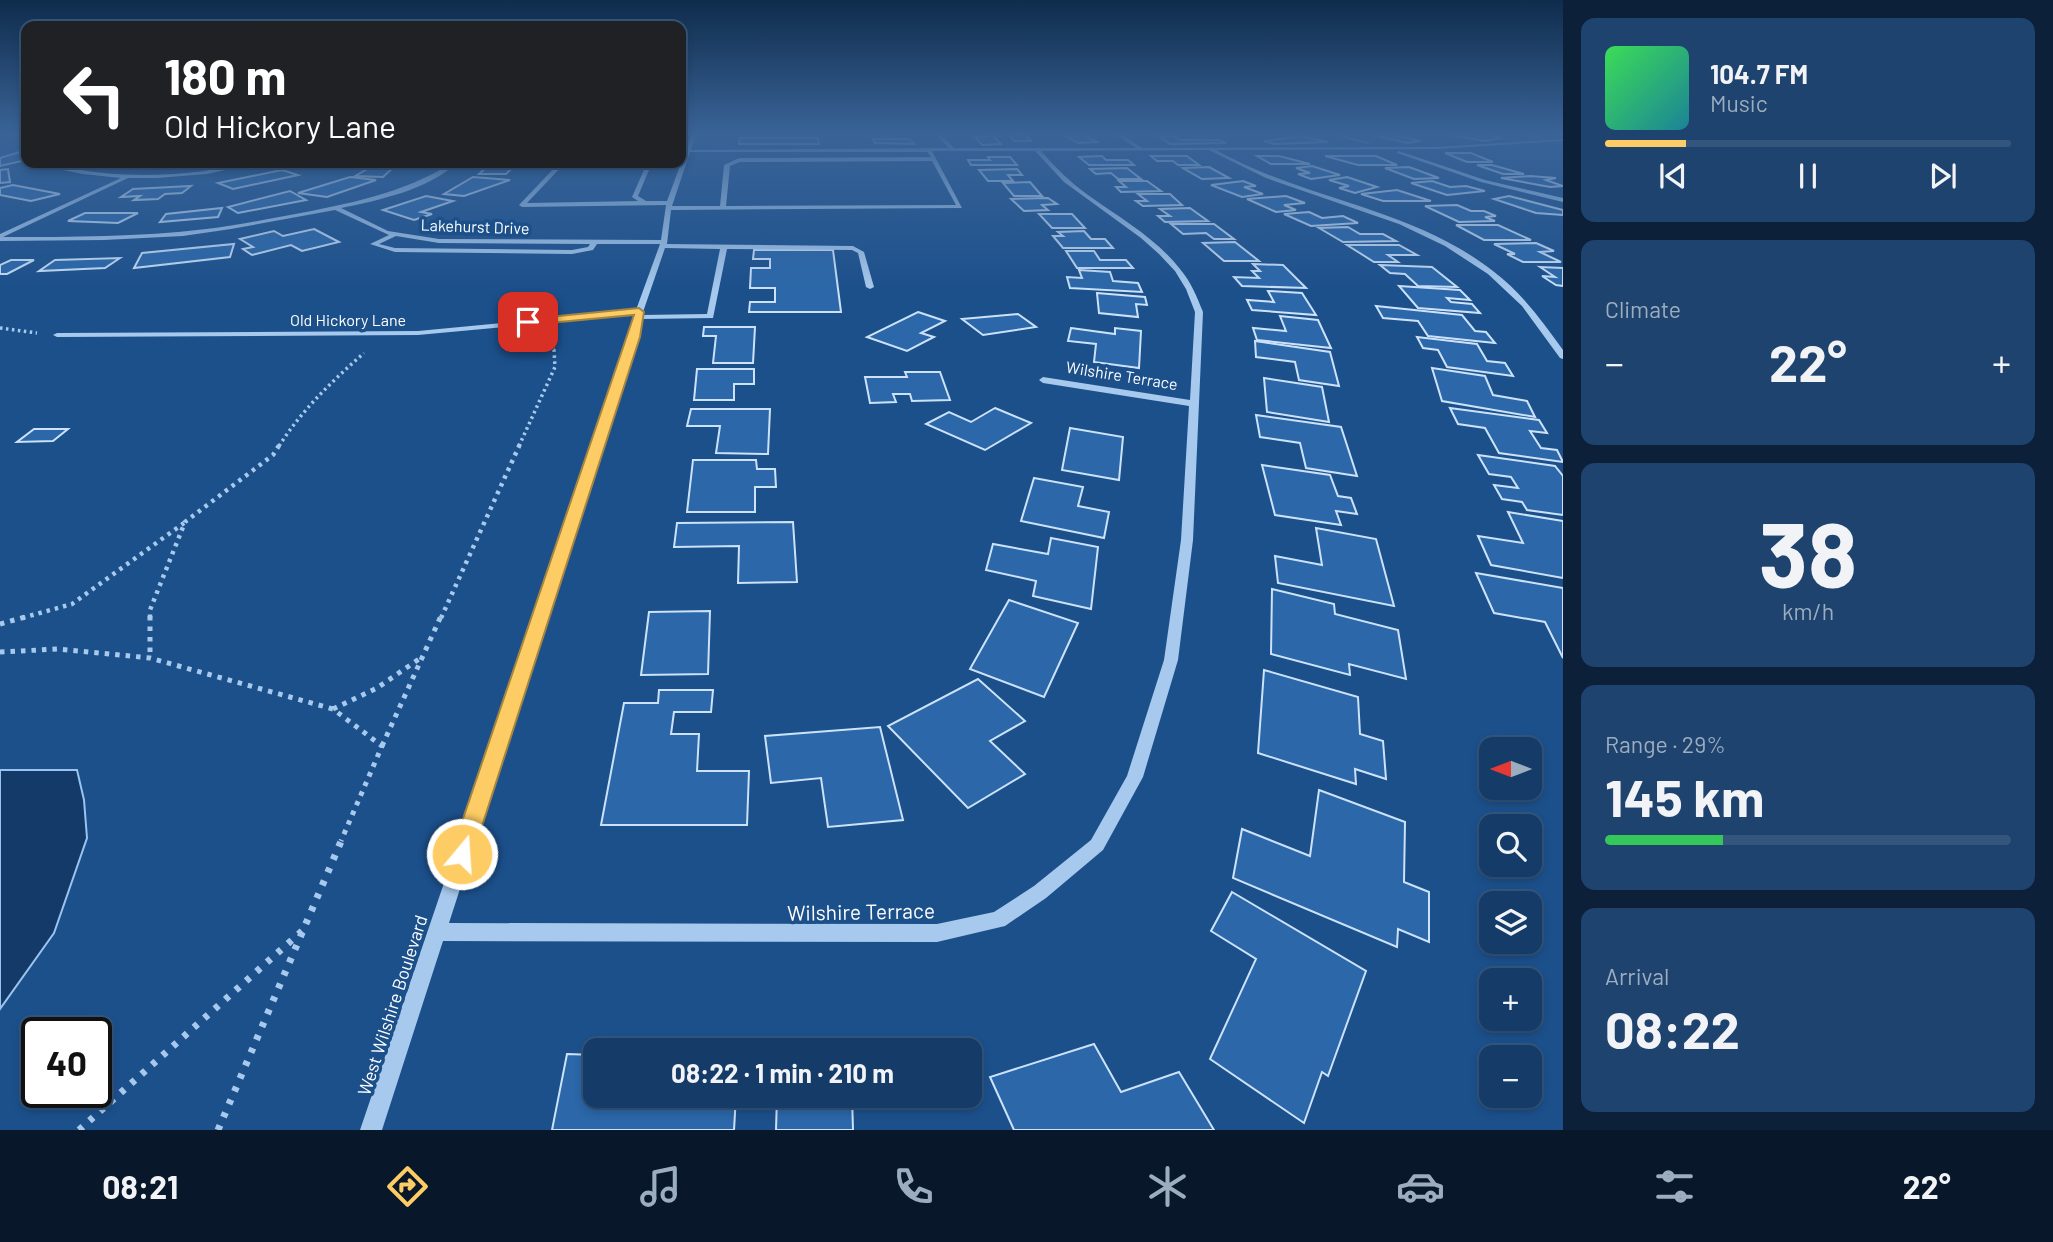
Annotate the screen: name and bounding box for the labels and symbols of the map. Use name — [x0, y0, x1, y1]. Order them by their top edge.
street label: Lakehurst Drive — [420, 215, 530, 237]
pin — [498, 292, 558, 352]
street label: Old Hickory Lane — [290, 310, 406, 329]
street label: Wilshire Terrace — [1065, 357, 1179, 393]
north arrow — [1479, 737, 1542, 800]
position arrow — [425, 817, 499, 891]
street label: Wilshire Terrace — [787, 897, 935, 925]
street label: West Wilshire Boulevard — [352, 912, 432, 1098]
speed limit sign: 40 — [21, 1017, 112, 1108]

